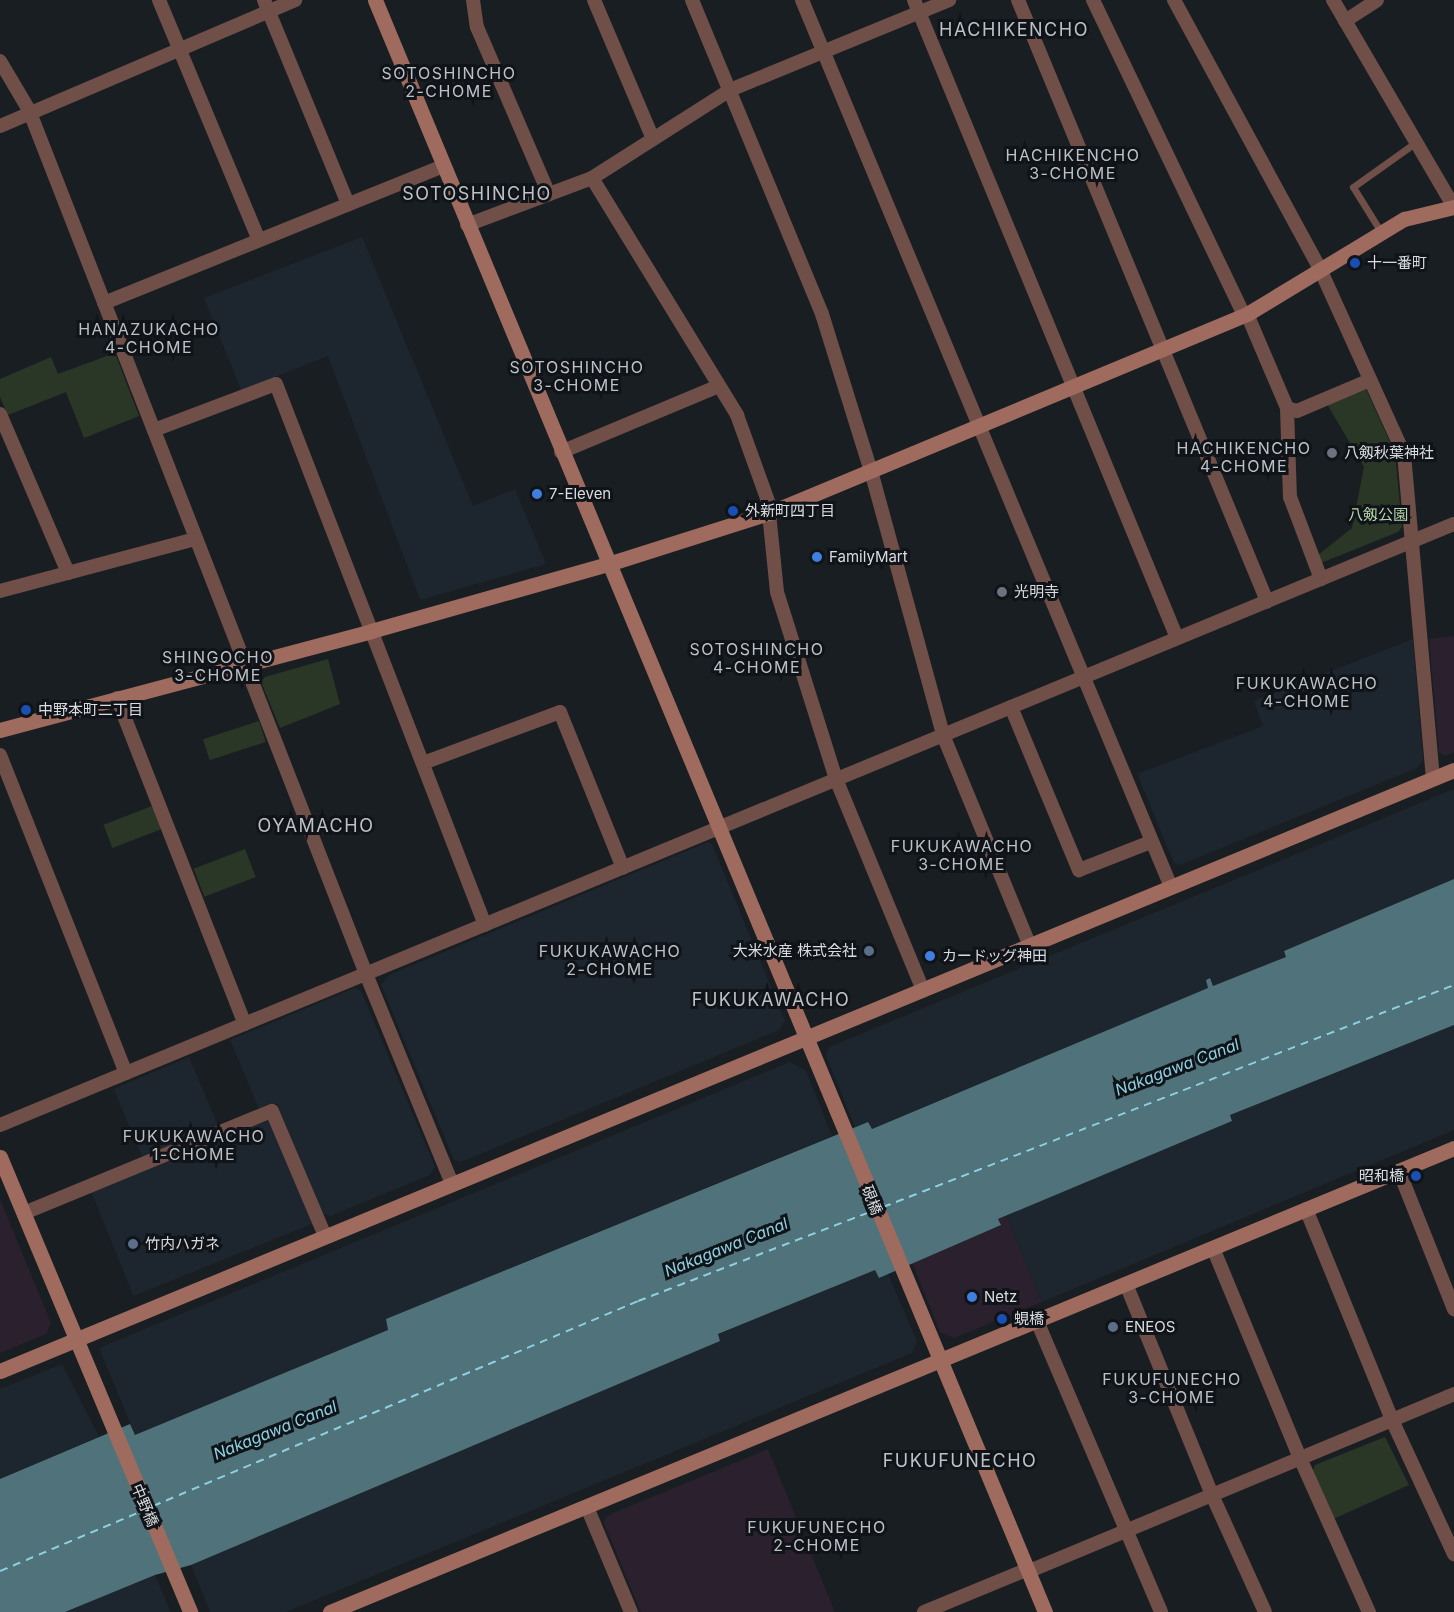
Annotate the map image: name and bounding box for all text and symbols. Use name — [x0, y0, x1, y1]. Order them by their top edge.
district label: HACHIKENCHO — [939, 19, 1089, 41]
district label: SOTOSHINCHO 2-CHOME — [382, 63, 516, 101]
district label: HACHIKENCHO 3-CHOME — [1006, 145, 1140, 183]
district label: SOTOSHINCHO — [402, 183, 552, 205]
place label: 十一番町 — [1367, 254, 1427, 272]
marker: 十一番町 — [1348, 256, 1362, 270]
district label: HANAZUKACHO 4-CHOME — [78, 319, 220, 357]
district label: SOTOSHINCHO 3-CHOME — [510, 357, 644, 395]
district label: HACHIKENCHO 4-CHOME — [1177, 438, 1311, 476]
place label: 八剱秋葉神社 — [1344, 444, 1434, 462]
marker: 八剱秋葉神社 — [1325, 446, 1339, 460]
place label: 7-Eleven — [549, 485, 611, 503]
marker: 7-Eleven — [530, 487, 544, 501]
place label: 外新町四丁目 — [745, 502, 835, 520]
marker: 外新町四丁目 — [726, 504, 740, 518]
park label: 八剱公園 — [1348, 506, 1408, 524]
place label: FamilyMart — [829, 548, 908, 566]
marker: FamilyMart — [810, 550, 824, 564]
place label: 光明寺 — [1014, 583, 1059, 601]
marker: 光明寺 — [995, 585, 1009, 599]
district label: SOTOSHINCHO 4-CHOME — [690, 639, 824, 677]
district label: SHINGOCHO 3-CHOME — [162, 647, 274, 685]
district label: FUKUKAWACHO 4-CHOME — [1236, 673, 1378, 711]
place label: 中野本町二丁目 — [38, 701, 143, 719]
marker: 中野本町二丁目 — [19, 703, 33, 717]
district label: OYAMACHO — [258, 815, 374, 837]
district label: FUKUKAWACHO 3-CHOME — [891, 836, 1033, 874]
district label: FUKUKAWACHO 2-CHOME — [539, 941, 681, 979]
place label: 大米水産 株式会社 — [733, 942, 857, 960]
marker: 大米水産 株式会社 — [862, 944, 876, 958]
place label: カードッグ神田 — [942, 947, 1047, 965]
marker: カードッグ神田 — [923, 949, 937, 963]
district label: FUKUKAWACHO — [692, 989, 850, 1011]
water label: Nakagawa Canal — [1112, 1034, 1242, 1100]
district label: FUKUKAWACHO 1-CHOME — [123, 1126, 265, 1164]
place label: 昭和橋 — [1359, 1167, 1404, 1185]
marker: 昭和橋 — [1409, 1169, 1423, 1183]
street label: 硯橋 — [858, 1183, 886, 1217]
water label: Nakagawa Canal — [661, 1213, 791, 1281]
place label: 竹内ハガネ — [145, 1235, 220, 1253]
marker: 竹内ハガネ — [126, 1237, 140, 1251]
place label: Netz — [984, 1288, 1017, 1306]
marker: Netz — [965, 1290, 979, 1304]
place label: 蜆橋 — [1014, 1310, 1044, 1328]
marker: 蜆橋 — [995, 1312, 1009, 1326]
place label: ENEOS — [1125, 1318, 1175, 1336]
marker: ENEOS — [1106, 1320, 1120, 1334]
district label: FUKUFUNECHO 3-CHOME — [1102, 1369, 1242, 1407]
water label: Nakagawa Canal — [210, 1396, 340, 1464]
district label: FUKUFUNECHO — [883, 1450, 1037, 1472]
street label: 中野橋 — [128, 1481, 162, 1529]
district label: FUKUFUNECHO 2-CHOME — [747, 1517, 887, 1555]

